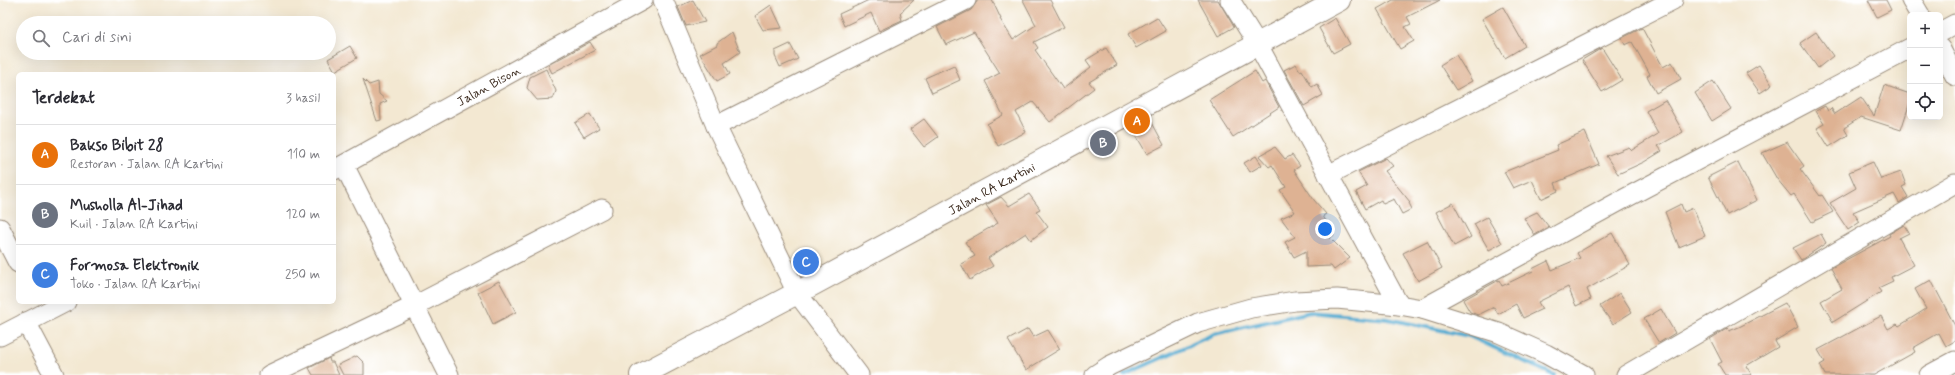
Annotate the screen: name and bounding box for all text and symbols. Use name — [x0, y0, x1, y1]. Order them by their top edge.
map controls — [1907, 12, 1943, 120]
button: + — [1907, 12, 1943, 48]
search box — [16, 16, 336, 60]
icon: search — [30, 27, 52, 49]
text: Cari di sini — [62, 28, 132, 48]
button: − — [1907, 48, 1943, 84]
street label: Jalan Bison — [454, 62, 524, 111]
button: locate — [1907, 84, 1943, 120]
text: Terdekat — [32, 87, 95, 109]
text: 3 hasil — [286, 90, 320, 107]
pin: A — [1124, 106, 1150, 136]
pin: B — [1090, 128, 1116, 158]
text: Bakso Bibit 28 — [70, 136, 164, 156]
text: A — [41, 146, 49, 163]
text: 110 m — [287, 146, 320, 163]
text: Restoran · Jalan RA Kartini — [70, 156, 223, 173]
street label: Jalan RA Kartini — [945, 159, 1038, 220]
text: Musholla Al-Jihad — [70, 196, 183, 216]
text: B — [41, 206, 49, 223]
text: 120 m — [286, 206, 320, 223]
text: Kuil · Jalan RA Kartini — [70, 216, 198, 233]
your location — [1315, 219, 1335, 239]
pin: C — [793, 247, 819, 277]
text: Formosa Elektronik — [70, 256, 199, 276]
text: C — [40, 266, 50, 283]
text: 250 m — [285, 266, 320, 283]
text: Toko · Jalan RA Kartini — [70, 276, 200, 293]

